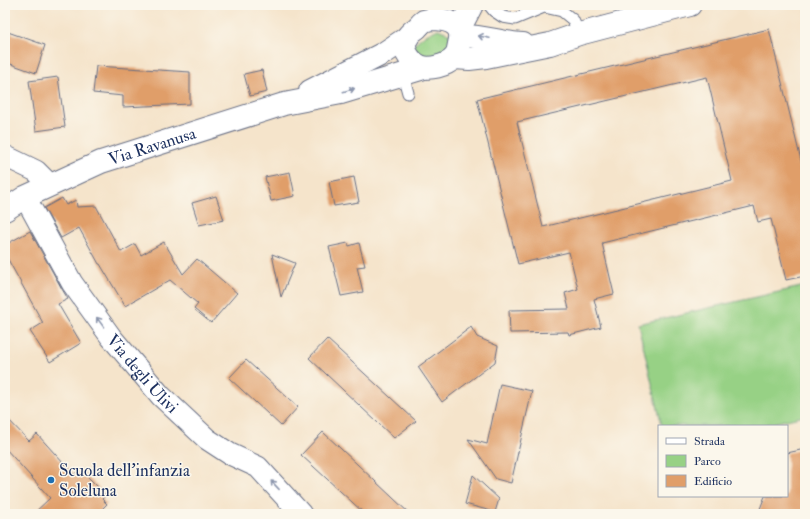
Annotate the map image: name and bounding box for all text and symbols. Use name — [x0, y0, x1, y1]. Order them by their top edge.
one-way arrow — [477, 33, 490, 41]
one-way arrow — [342, 86, 355, 93]
street label: Via Ravanusa — [106, 122, 199, 170]
one-way arrow — [96, 317, 104, 328]
street label: Via degli Ulivi — [102, 330, 183, 418]
legend — [658, 425, 788, 497]
text: Strada — [694, 434, 726, 449]
text: Parco — [694, 454, 721, 469]
place label: Scuola dell'infanzia Soleluna — [59, 460, 191, 501]
text: Edificio — [694, 474, 732, 489]
marker: Scuola dell'infanzia Soleluna — [46, 475, 56, 485]
one-way arrow — [271, 481, 280, 491]

